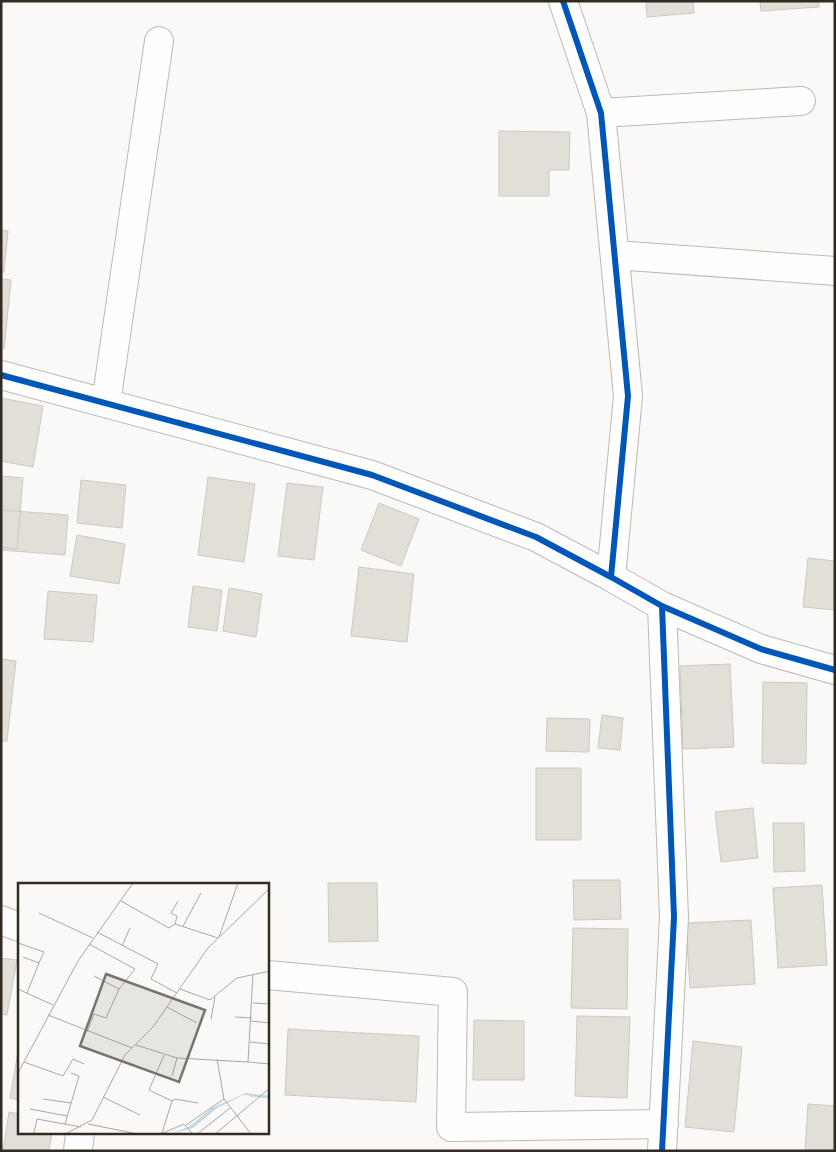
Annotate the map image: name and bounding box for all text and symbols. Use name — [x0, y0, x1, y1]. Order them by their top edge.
inset map — [18, 883, 269, 1134]

